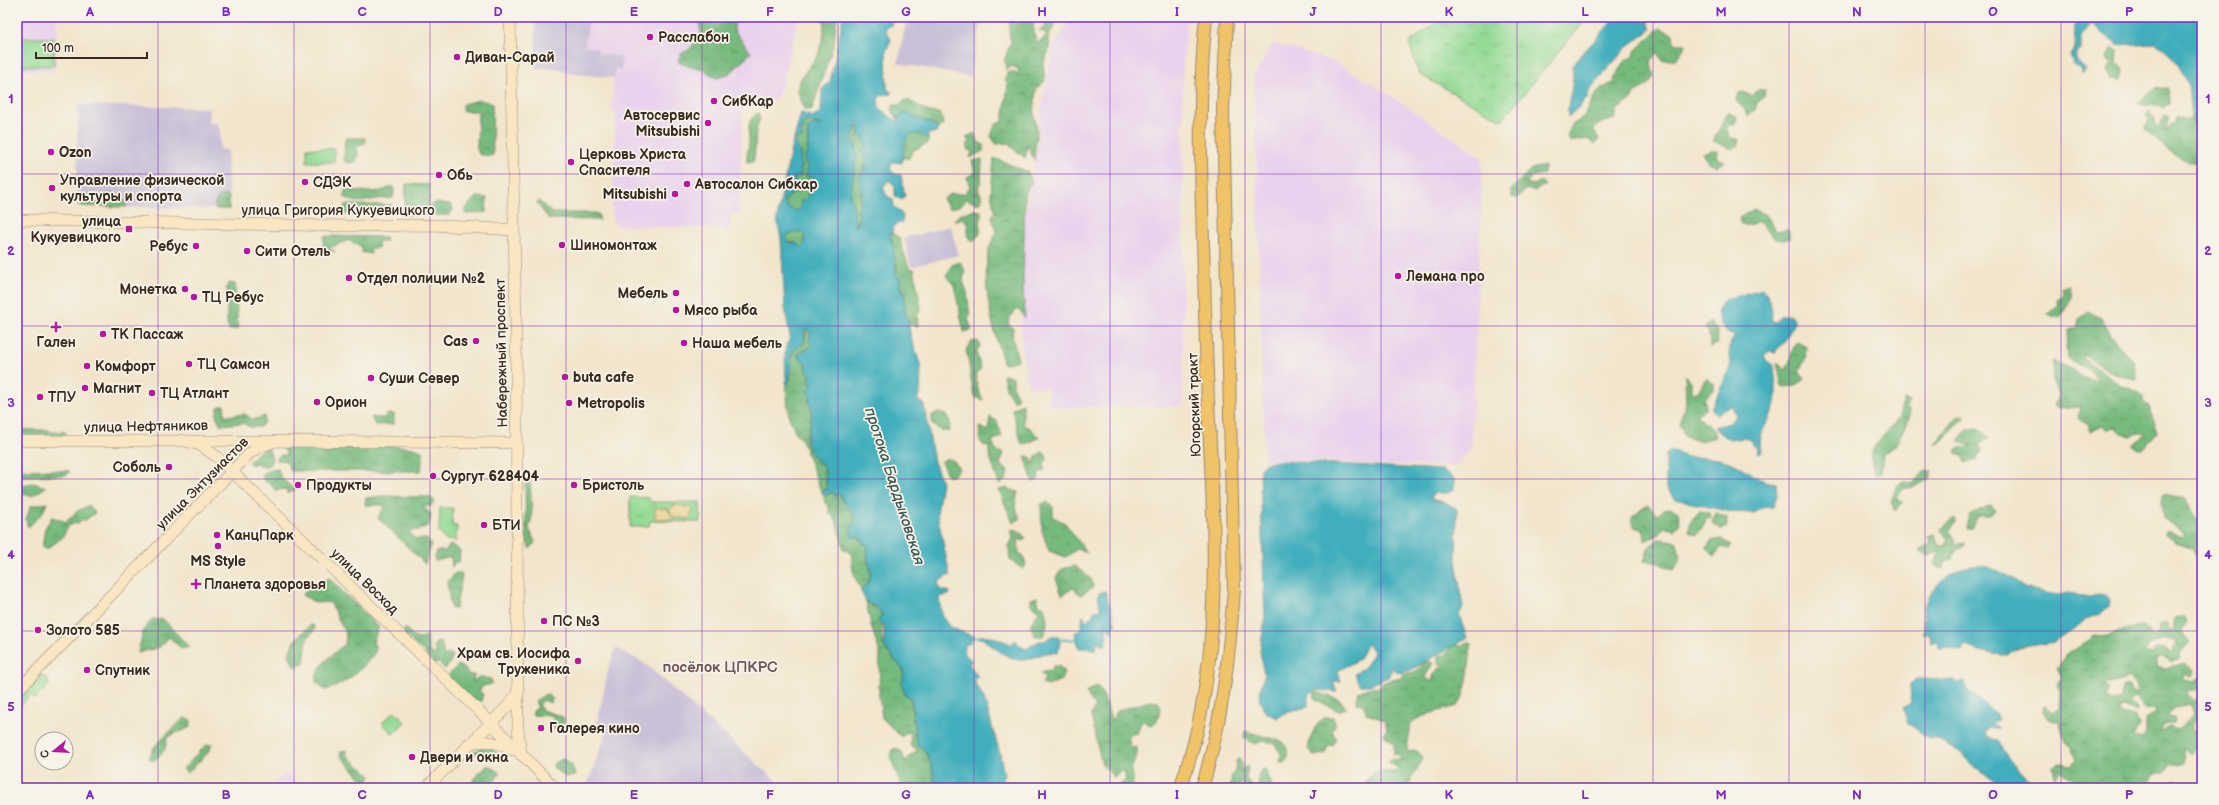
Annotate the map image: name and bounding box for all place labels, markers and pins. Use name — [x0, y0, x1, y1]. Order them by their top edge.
place label: Расслабон — [658, 29, 729, 46]
marker: Расслабон — [645, 32, 655, 42]
place label: Диван-Сарай — [465, 49, 555, 66]
marker: Диван-Сарай — [452, 52, 462, 62]
place label: СибКар — [722, 93, 774, 110]
marker: СибКар — [709, 96, 719, 106]
place label: Автосервис Mitsubishi — [623, 107, 700, 140]
marker: Автосервис Mitsubishi — [703, 118, 713, 128]
place label: Ozon — [59, 144, 92, 161]
place label: Церковь Христа Спасителя — [579, 146, 687, 179]
marker: Ozon — [46, 147, 56, 157]
marker: Церковь Христа Спасителя — [566, 157, 576, 167]
place label: Обь — [447, 167, 473, 184]
marker: Обь — [434, 170, 444, 180]
place label: Управление физической культуры и спорта — [60, 172, 224, 205]
place label: СДЭК — [313, 174, 352, 191]
place label: Автосалон Сибкар — [694, 176, 818, 193]
marker: СДЭК — [300, 177, 310, 187]
marker: Автосалон Сибкар — [682, 179, 692, 189]
marker: Управление физической культуры и спорта — [47, 183, 57, 193]
place label: Mitsubishi — [602, 186, 667, 203]
marker: Mitsubishi — [670, 189, 680, 199]
place label: улица Кукуевицкого — [31, 213, 122, 246]
marker: улица Кукуевицкого — [124, 224, 134, 234]
place label: Шиномонтаж — [570, 237, 657, 254]
place label: Ребус — [149, 238, 188, 255]
marker: Шиномонтаж — [557, 240, 567, 250]
marker: Ребус — [191, 241, 201, 251]
place label: Сити Отель — [255, 243, 331, 260]
marker: Сити Отель — [242, 246, 252, 256]
place label: Лемана про — [1405, 268, 1485, 285]
place label: Отдел полиции №2 — [357, 270, 486, 287]
marker: Лемана про — [1393, 271, 1403, 281]
marker: Отдел полиции №2 — [344, 273, 354, 283]
place label: Монетка — [119, 281, 178, 298]
marker: Монетка — [180, 284, 190, 294]
place label: Мебель — [617, 285, 669, 302]
marker: Мебель — [671, 288, 681, 298]
place label: ТЦ Ребус — [202, 289, 264, 306]
marker: ТЦ Ребус — [189, 292, 199, 302]
place label: Мясо рыба — [684, 302, 758, 319]
marker: Мясо рыба — [671, 305, 681, 315]
marker: Гален — [51, 322, 61, 332]
place label: ТК Пассаж — [111, 326, 184, 343]
marker: ТК Пассаж — [98, 329, 108, 339]
place label: Cas — [443, 333, 468, 350]
place label: Гален — [36, 334, 76, 351]
place label: Наша мебель — [692, 335, 783, 352]
marker: Cas — [471, 336, 481, 346]
marker: Наша мебель — [679, 338, 689, 348]
place label: ТЦ Самсон — [197, 356, 270, 373]
place label: Комфорт — [95, 358, 156, 375]
marker: ТЦ Самсон — [184, 359, 194, 369]
marker: Комфорт — [82, 361, 92, 371]
place label: buta cafe — [573, 369, 634, 386]
place label: Суши Север — [379, 370, 460, 387]
marker: buta cafe — [560, 372, 570, 382]
marker: Суши Север — [366, 373, 376, 383]
place label: Магнит — [93, 380, 141, 397]
marker: Магнит — [80, 383, 90, 393]
place label: ТЦ Атлант — [160, 385, 229, 402]
marker: ТЦ Атлант — [147, 388, 157, 398]
place label: ТПУ — [48, 389, 76, 406]
marker: ТПУ — [35, 392, 45, 402]
place label: Орион — [325, 394, 367, 411]
place label: Metropolis — [577, 395, 645, 412]
marker: Орион — [312, 397, 322, 407]
marker: Metropolis — [564, 398, 574, 408]
place label: Соболь — [113, 459, 162, 476]
marker: Соболь — [164, 462, 174, 472]
place label: Сургут 628404 — [441, 468, 540, 485]
marker: Сургут 628404 — [428, 471, 438, 481]
place label: Продукты — [306, 477, 372, 494]
place label: Бристоль — [582, 477, 645, 494]
marker: Продукты — [293, 480, 303, 490]
marker: Бристоль — [569, 480, 579, 490]
place label: БТИ — [492, 517, 521, 534]
marker: БТИ — [479, 520, 489, 530]
place label: КанцПарк — [225, 527, 294, 544]
marker: КанцПарк — [212, 530, 222, 540]
marker: MS Style — [213, 541, 223, 551]
place label: MS Style — [190, 553, 246, 570]
place label: Планета здоровья — [204, 576, 326, 593]
marker: Планета здоровья — [191, 579, 201, 589]
place label: ПС №3 — [552, 613, 600, 630]
marker: ПС №3 — [539, 616, 549, 626]
place label: Золото 585 — [46, 622, 120, 639]
marker: Золото 585 — [33, 625, 43, 635]
place label: Храм св. Иосифа Труженика — [456, 645, 571, 678]
marker: Храм св. Иосифа Труженика — [573, 656, 583, 666]
place label: Спутник — [95, 662, 150, 679]
marker: Спутник — [82, 665, 92, 675]
place label: Галерея кино — [549, 720, 640, 737]
marker: Галерея кино — [536, 723, 546, 733]
place label: Двери и окна — [420, 749, 509, 766]
marker: Двери и окна — [407, 752, 417, 762]

